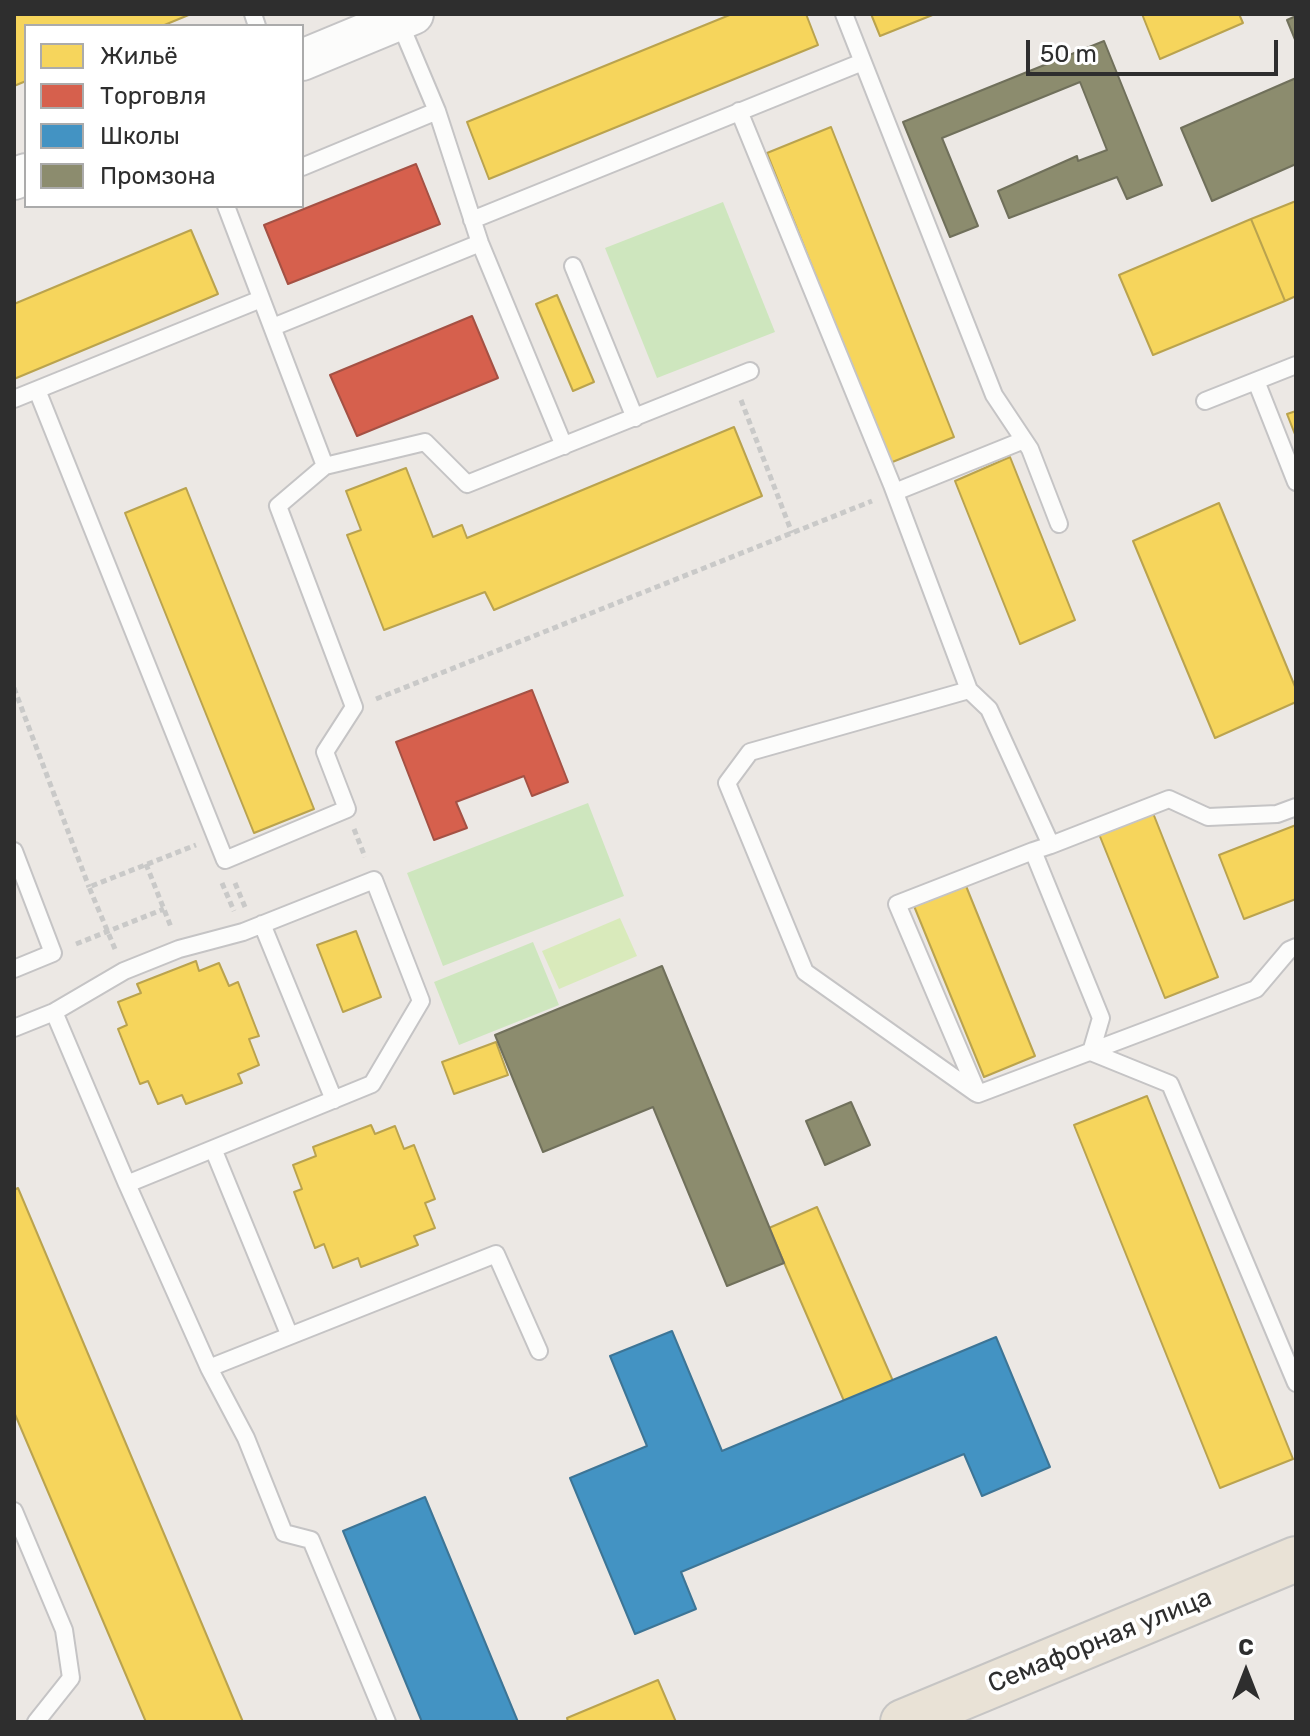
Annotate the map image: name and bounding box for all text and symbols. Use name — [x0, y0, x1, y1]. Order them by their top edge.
legend — [24, 24, 304, 208]
scale bar — [1030, 24, 1282, 74]
text: 50 m — [1040, 40, 1097, 68]
text: Жильё — [100, 42, 178, 70]
text: Торговля — [100, 82, 206, 110]
text: Школы — [100, 122, 180, 150]
text: Промзона — [100, 162, 216, 190]
street label: Семафорная улица — [984, 1582, 1216, 1700]
north arrow — [1206, 1632, 1286, 1712]
text: С — [1238, 1634, 1254, 1661]

